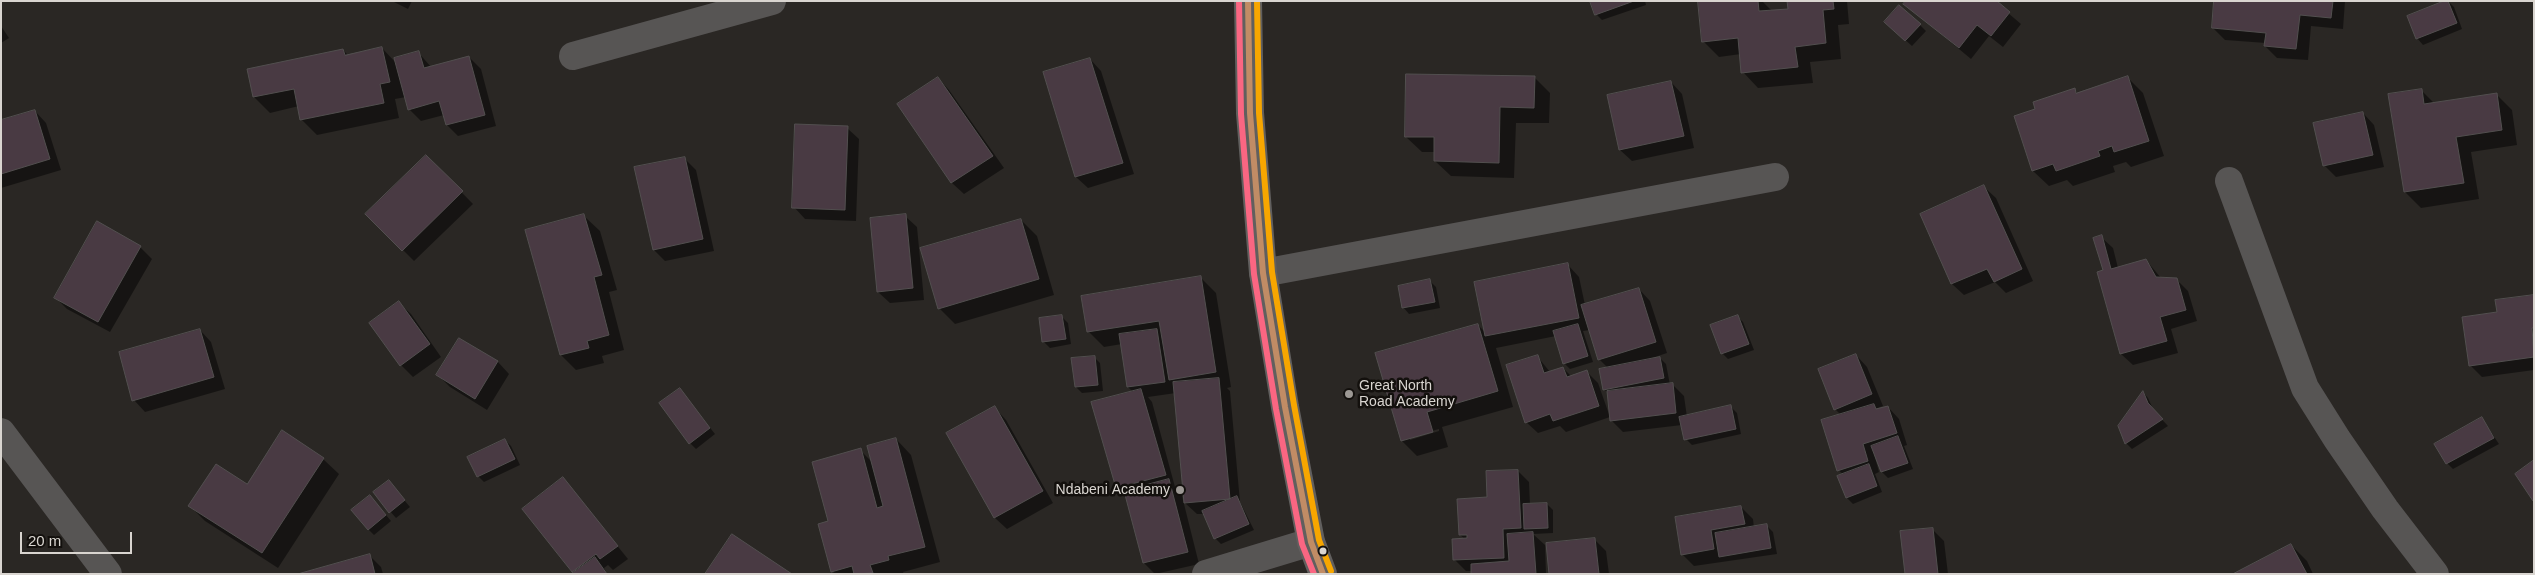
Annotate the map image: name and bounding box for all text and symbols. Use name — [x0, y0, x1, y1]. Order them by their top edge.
place label: Great North Road Academy — [1359, 378, 1455, 411]
marker: Great North Road Academy — [1343, 388, 1355, 400]
place label: Ndabeni Academy — [1056, 482, 1170, 498]
marker: Ndabeni Academy — [1174, 484, 1186, 496]
scale bar — [22, 522, 135, 554]
text: 20 m — [28, 532, 61, 549]
unlabelled marker — [1318, 546, 1328, 556]

